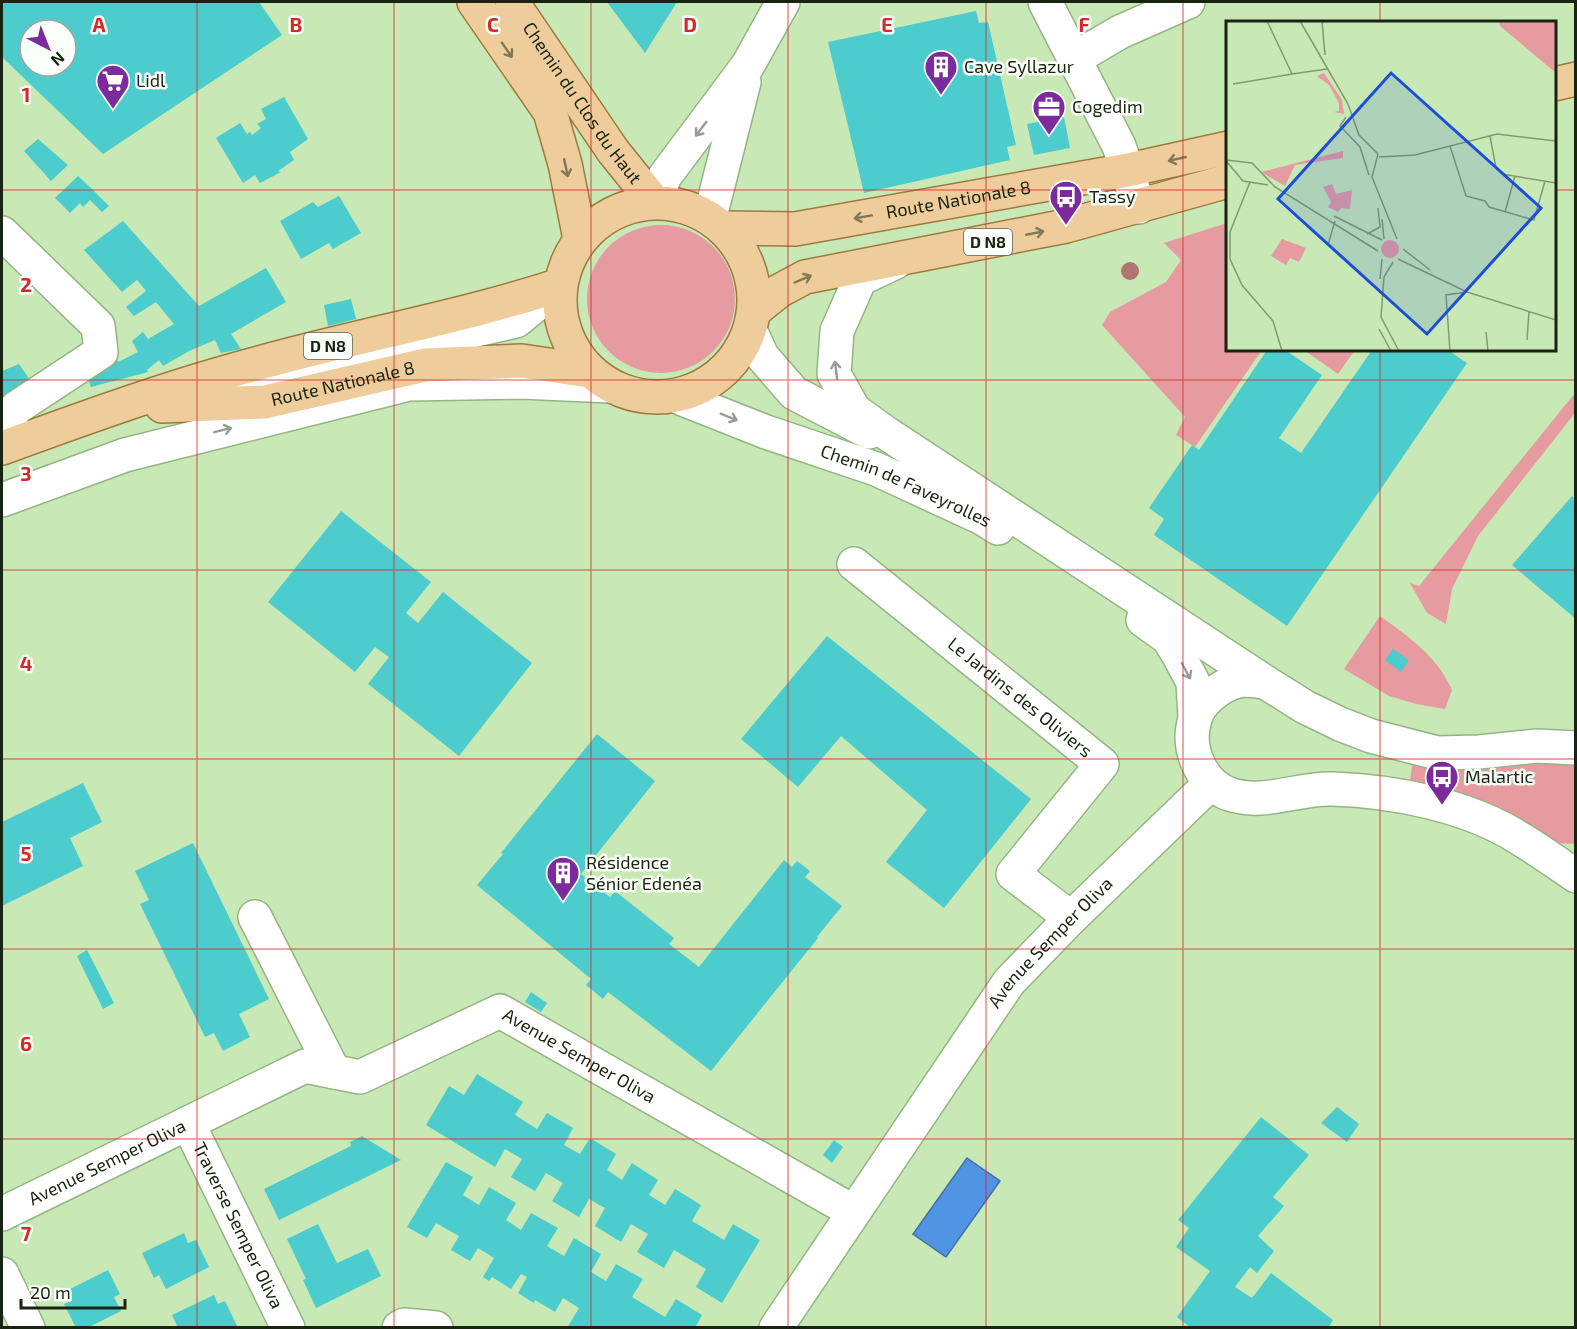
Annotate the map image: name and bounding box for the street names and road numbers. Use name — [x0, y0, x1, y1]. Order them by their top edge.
street label: Chemin du Clos du Haut — [519, 17, 647, 188]
street label: Route Nationale 8 — [884, 175, 1032, 223]
road number: D N8 — [964, 229, 1012, 255]
road number: D N8 — [304, 333, 352, 359]
street label: Route Nationale 8 — [269, 356, 417, 410]
street label: Chemin de Faveyrolles — [818, 439, 996, 531]
street label: Le Jardins des Oliviers — [944, 632, 1097, 762]
street label: Avenue Semper Oliva — [983, 872, 1117, 1012]
street label: Avenue Semper Oliva — [499, 1003, 660, 1107]
street label: Avenue Semper Oliva — [25, 1114, 189, 1209]
street label: Traverse Semper Oliva — [189, 1138, 289, 1312]

